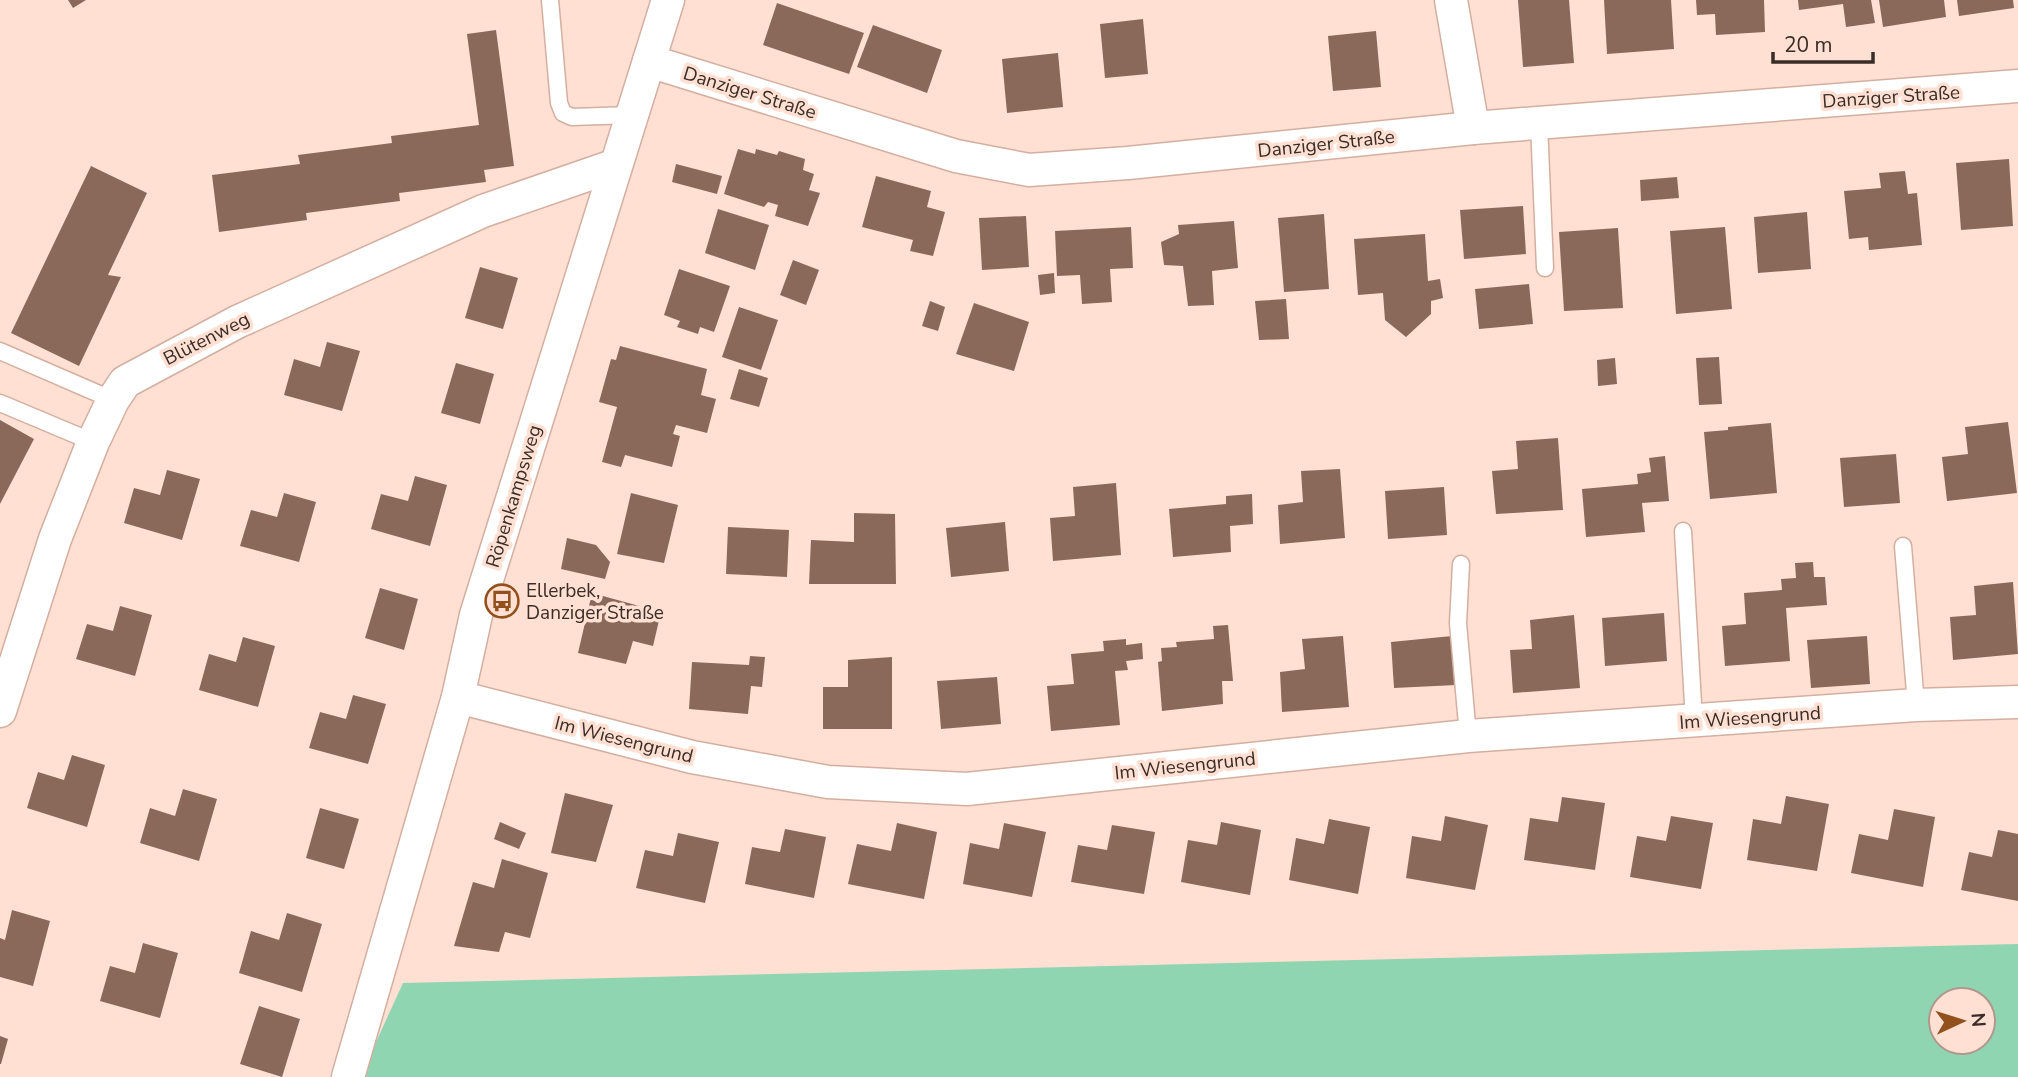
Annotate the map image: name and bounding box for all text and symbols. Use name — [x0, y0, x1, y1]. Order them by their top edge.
scale bar — [1773, 21, 1873, 65]
text: 20 m — [1784, 31, 1833, 59]
street label: Danziger Straße — [680, 60, 819, 126]
street label: Danziger Straße — [1821, 79, 1961, 115]
street label: Danziger Straße — [1256, 124, 1396, 164]
street label: Blütenweg — [159, 306, 254, 372]
street label: Röpenkampsweg — [480, 422, 548, 571]
place label: Ellerbek, Danziger Straße — [526, 578, 664, 626]
bus stop icon: Ellerbek, Danziger Straße — [483, 582, 521, 620]
street label: Im Wiesengrund — [1678, 700, 1822, 736]
street label: Im Wiesengrund — [552, 710, 696, 770]
street label: Im Wiesengrund — [1113, 746, 1257, 786]
north arrow — [1927, 986, 1997, 1056]
text: N — [1964, 1012, 1991, 1028]

